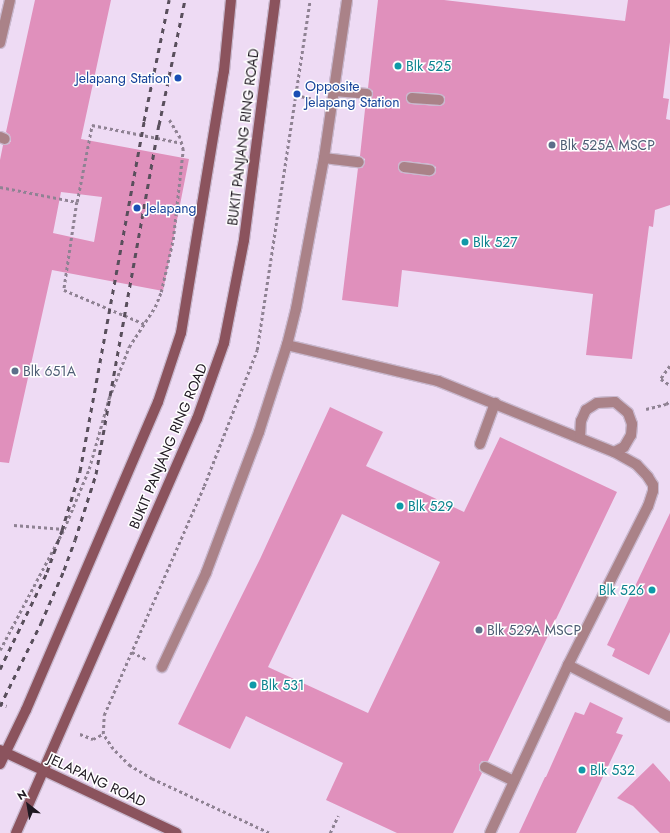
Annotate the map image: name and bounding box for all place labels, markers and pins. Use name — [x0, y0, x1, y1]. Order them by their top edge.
place label: Blk 525 — [406, 58, 451, 74]
marker: Blk 525 — [393, 61, 403, 71]
place label: Jelapang Station — [75, 70, 170, 86]
marker: Jelapang Station — [173, 73, 183, 83]
place label: Opposite Jelapang Station — [305, 78, 400, 110]
marker: Opposite Jelapang Station — [292, 89, 302, 99]
place label: Blk 525A MSCP — [560, 137, 655, 153]
marker: Blk 525A MSCP — [547, 140, 557, 150]
place label: Jelapang — [146, 200, 197, 216]
marker: Jelapang — [131, 202, 143, 214]
place label: Blk 527 — [473, 234, 518, 250]
marker: Blk 527 — [460, 237, 470, 247]
place label: Blk 651A — [23, 363, 76, 379]
marker: Blk 651A — [10, 366, 20, 376]
place label: Blk 529 — [408, 498, 453, 514]
marker: Blk 529 — [395, 501, 405, 511]
place label: Blk 526 — [599, 582, 644, 598]
marker: Blk 526 — [647, 585, 657, 595]
place label: Blk 529A MSCP — [487, 622, 581, 638]
marker: Blk 529A MSCP — [474, 625, 484, 635]
place label: Blk 531 — [261, 677, 304, 693]
marker: Blk 531 — [248, 680, 258, 690]
place label: Blk 532 — [590, 762, 635, 778]
marker: Blk 532 — [577, 765, 587, 775]

